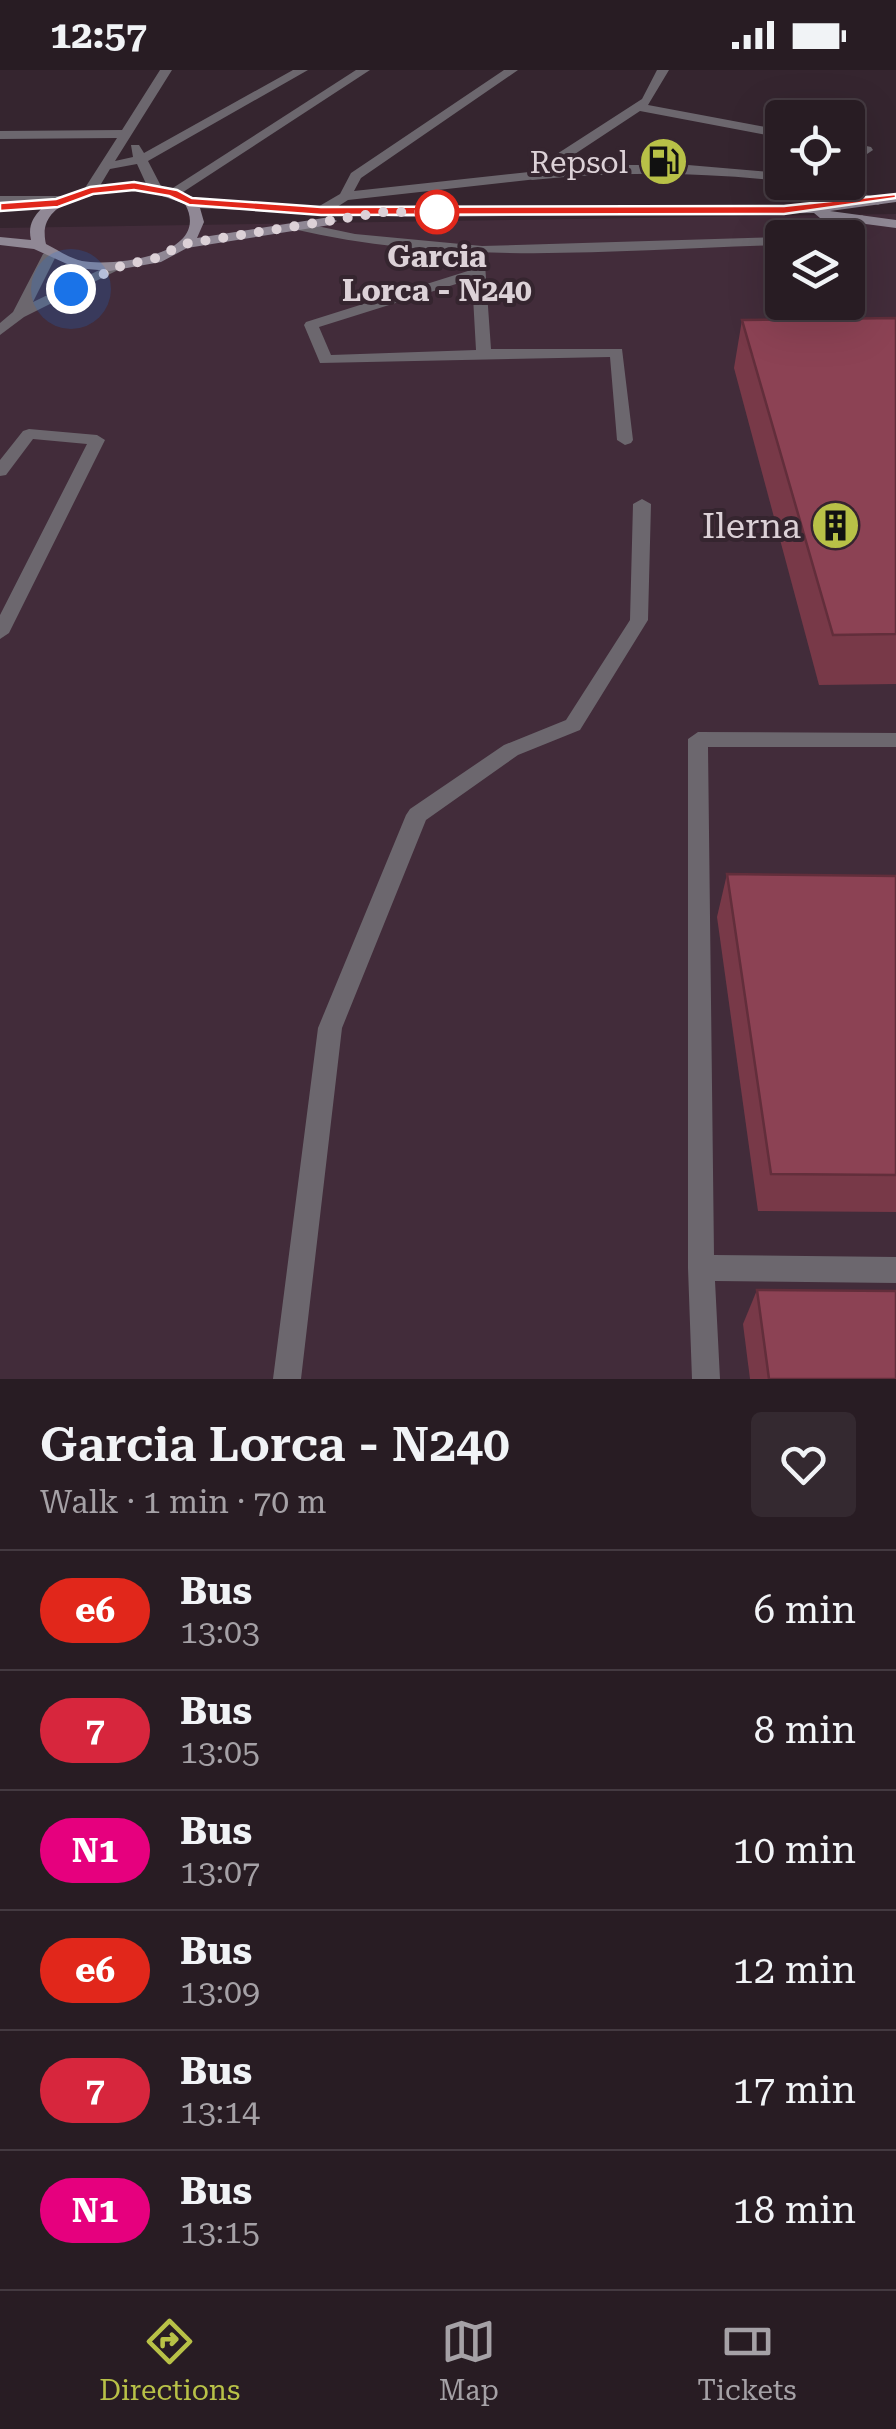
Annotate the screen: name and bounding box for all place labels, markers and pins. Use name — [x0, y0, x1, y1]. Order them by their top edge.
fuel station icon: Repsol — [637, 136, 689, 188]
place label: Repsol — [530, 145, 628, 180]
marker: Garcia Lorca - N240 — [416, 191, 458, 233]
place label: Garcia Lorca - N240 — [342, 239, 532, 308]
building icon: Ilerna — [810, 500, 862, 552]
place label: Ilerna — [702, 506, 801, 547]

